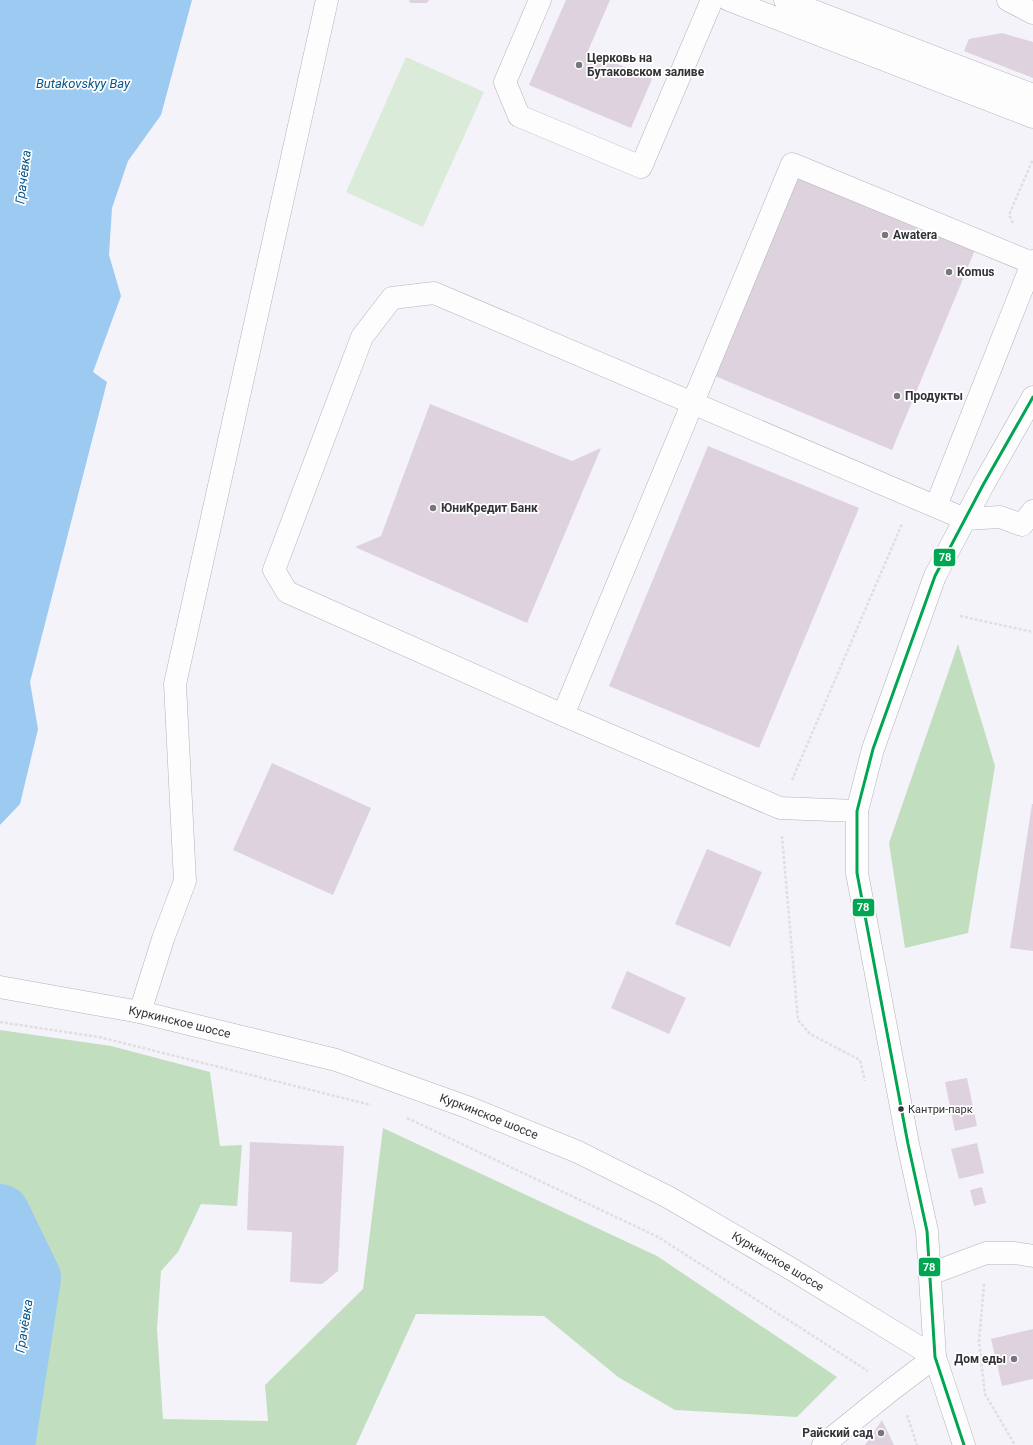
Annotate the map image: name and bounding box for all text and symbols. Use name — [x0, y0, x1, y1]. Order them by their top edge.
place label: Церковь на Бутаковском заливе — [587, 51, 705, 79]
marker: Церковь на Бутаковском заливе — [574, 60, 584, 70]
water label: Butakovskyy Bay — [36, 76, 131, 91]
water label: Грачёвка — [12, 149, 34, 205]
place label: Awatera — [893, 228, 938, 242]
marker: Awatera — [880, 230, 890, 240]
place label: Komus — [957, 265, 995, 279]
marker: Komus — [944, 267, 954, 277]
place label: Продукты — [905, 389, 963, 403]
marker: Продукты — [892, 391, 902, 401]
place label: ЮниКредит Банк — [441, 501, 538, 515]
marker: ЮниКредит Банк — [428, 503, 438, 513]
line badge: 78 — [933, 548, 956, 567]
text: 78 — [939, 551, 951, 564]
line badge: 78 — [852, 898, 875, 917]
text: 78 — [857, 901, 869, 914]
street label: Куркинское шоссе — [127, 1003, 232, 1041]
street label: Куркинское шоссе — [438, 1091, 540, 1142]
place label: Кантри-парк — [908, 1103, 973, 1116]
marker: Кантри-парк — [896, 1104, 906, 1114]
street label: Куркинское шоссе — [729, 1229, 826, 1294]
line badge: 78 — [918, 1257, 941, 1277]
text: 78 — [923, 1261, 935, 1274]
water label: Грачёвка — [12, 1298, 36, 1354]
place label: Дом еды — [954, 1352, 1006, 1366]
marker: Дом еды — [1009, 1354, 1019, 1364]
place label: Райский сад — [802, 1426, 873, 1440]
marker: Райский сад — [876, 1428, 886, 1438]

